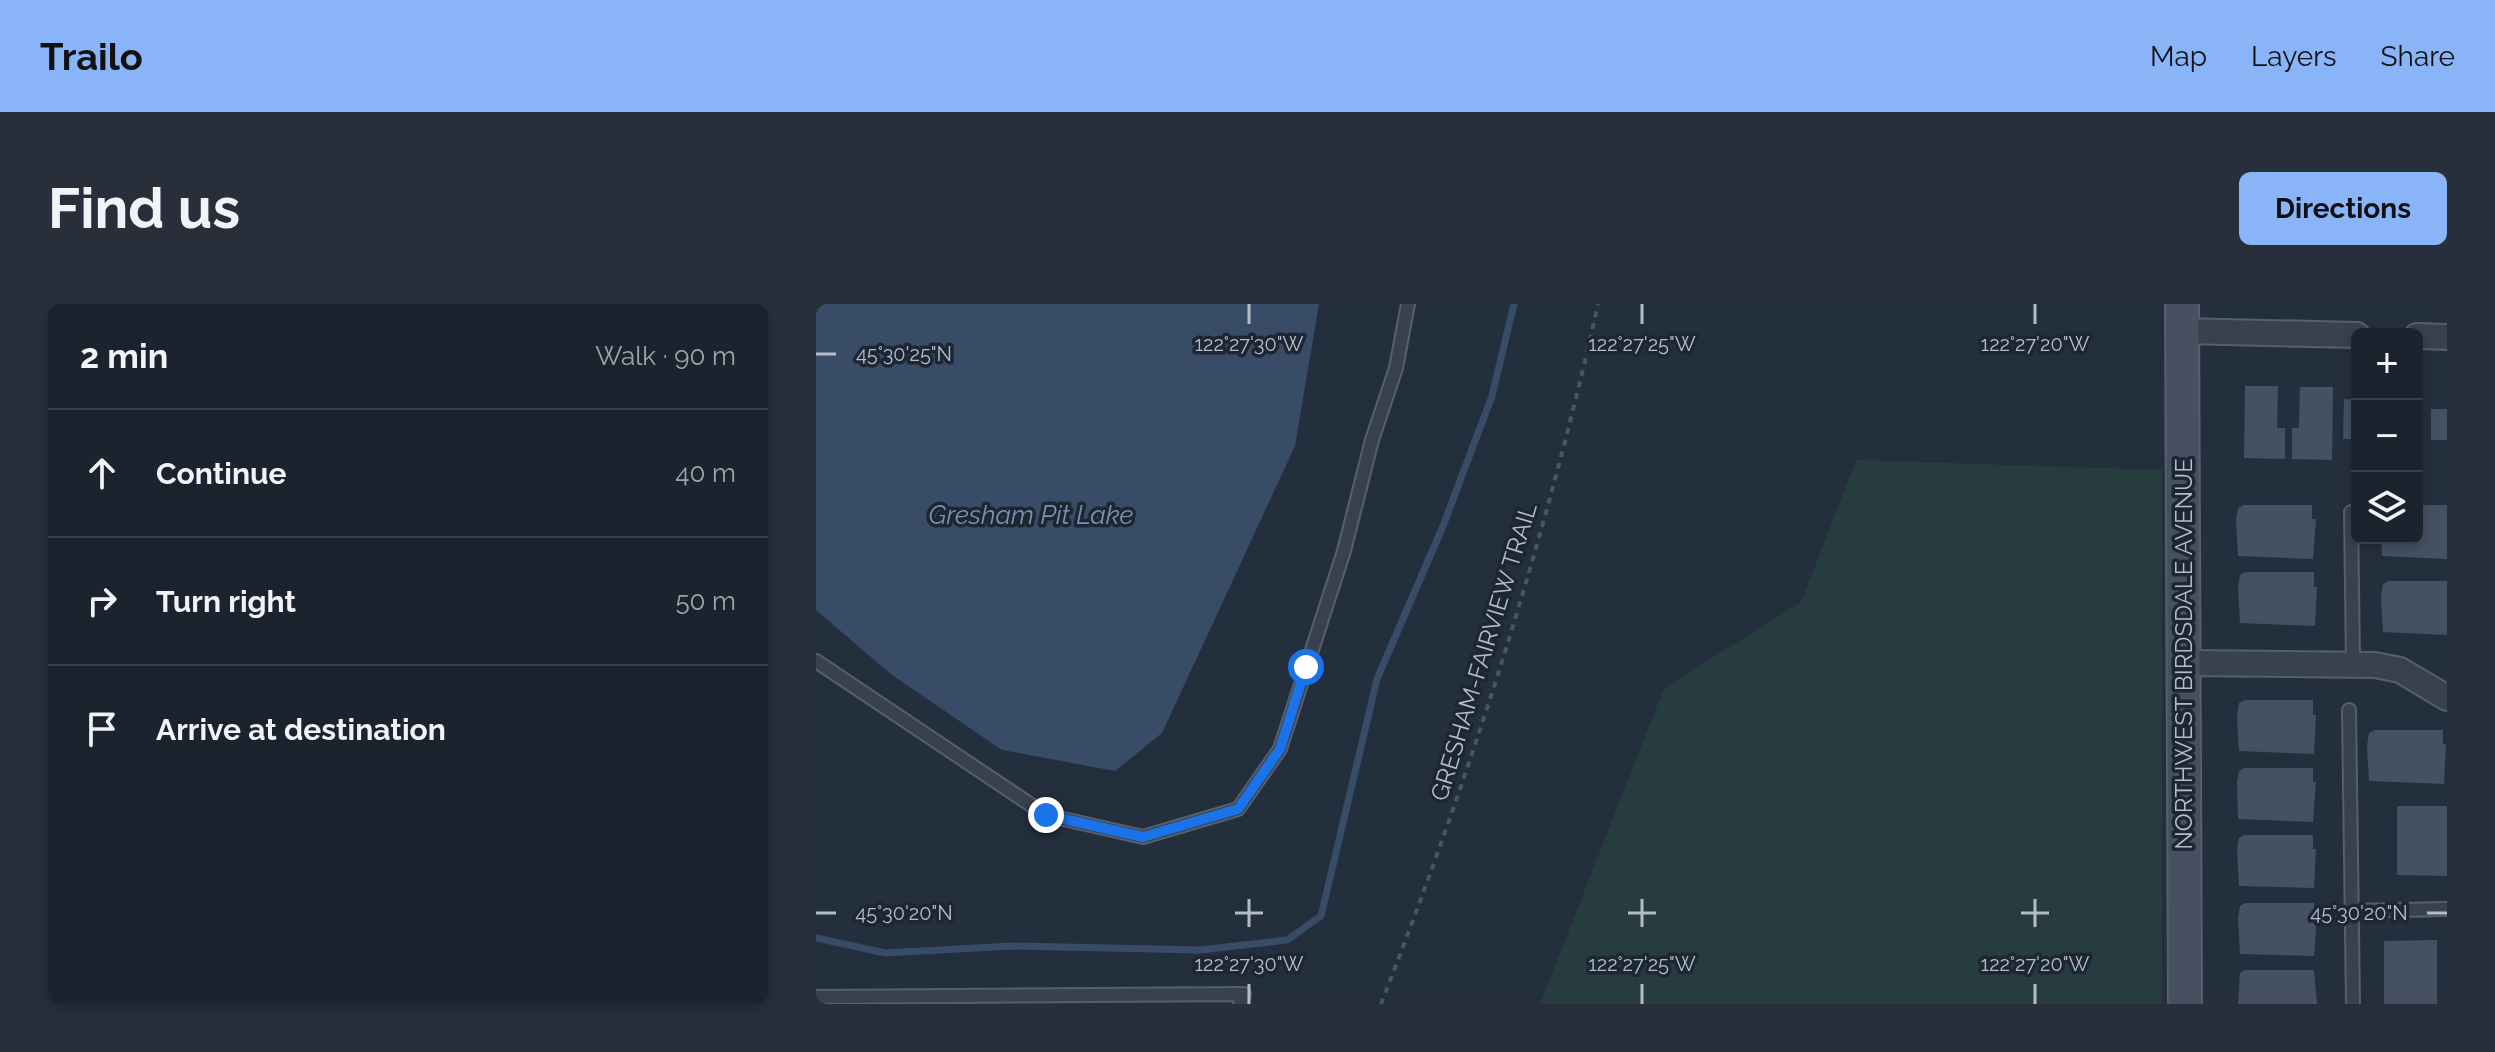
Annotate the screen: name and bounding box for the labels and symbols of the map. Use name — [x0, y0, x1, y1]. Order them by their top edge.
text: 122°27'30"W — [1195, 332, 1304, 356]
text: 122°27'25"W — [1588, 332, 1696, 356]
text: 122°27'20"W — [1981, 332, 2089, 356]
text: 45°30'25"N — [856, 342, 952, 366]
street label: NORTHWEST BIRDSDALE AVENUE — [2169, 458, 2198, 850]
street label: GRESHAM-FAIRVIEW TRAIL — [1424, 499, 1543, 804]
water label: Gresham Pit Lake — [929, 500, 1134, 530]
route start — [1288, 649, 1324, 685]
route end — [1028, 797, 1064, 833]
text: 45°30'20"N — [855, 901, 953, 925]
text: 45°30'20"N — [2310, 901, 2408, 925]
text: 122°27'30"W — [1195, 952, 1304, 976]
text: 122°27'25"W — [1588, 952, 1696, 976]
text: 122°27'20"W — [1981, 952, 2089, 976]

